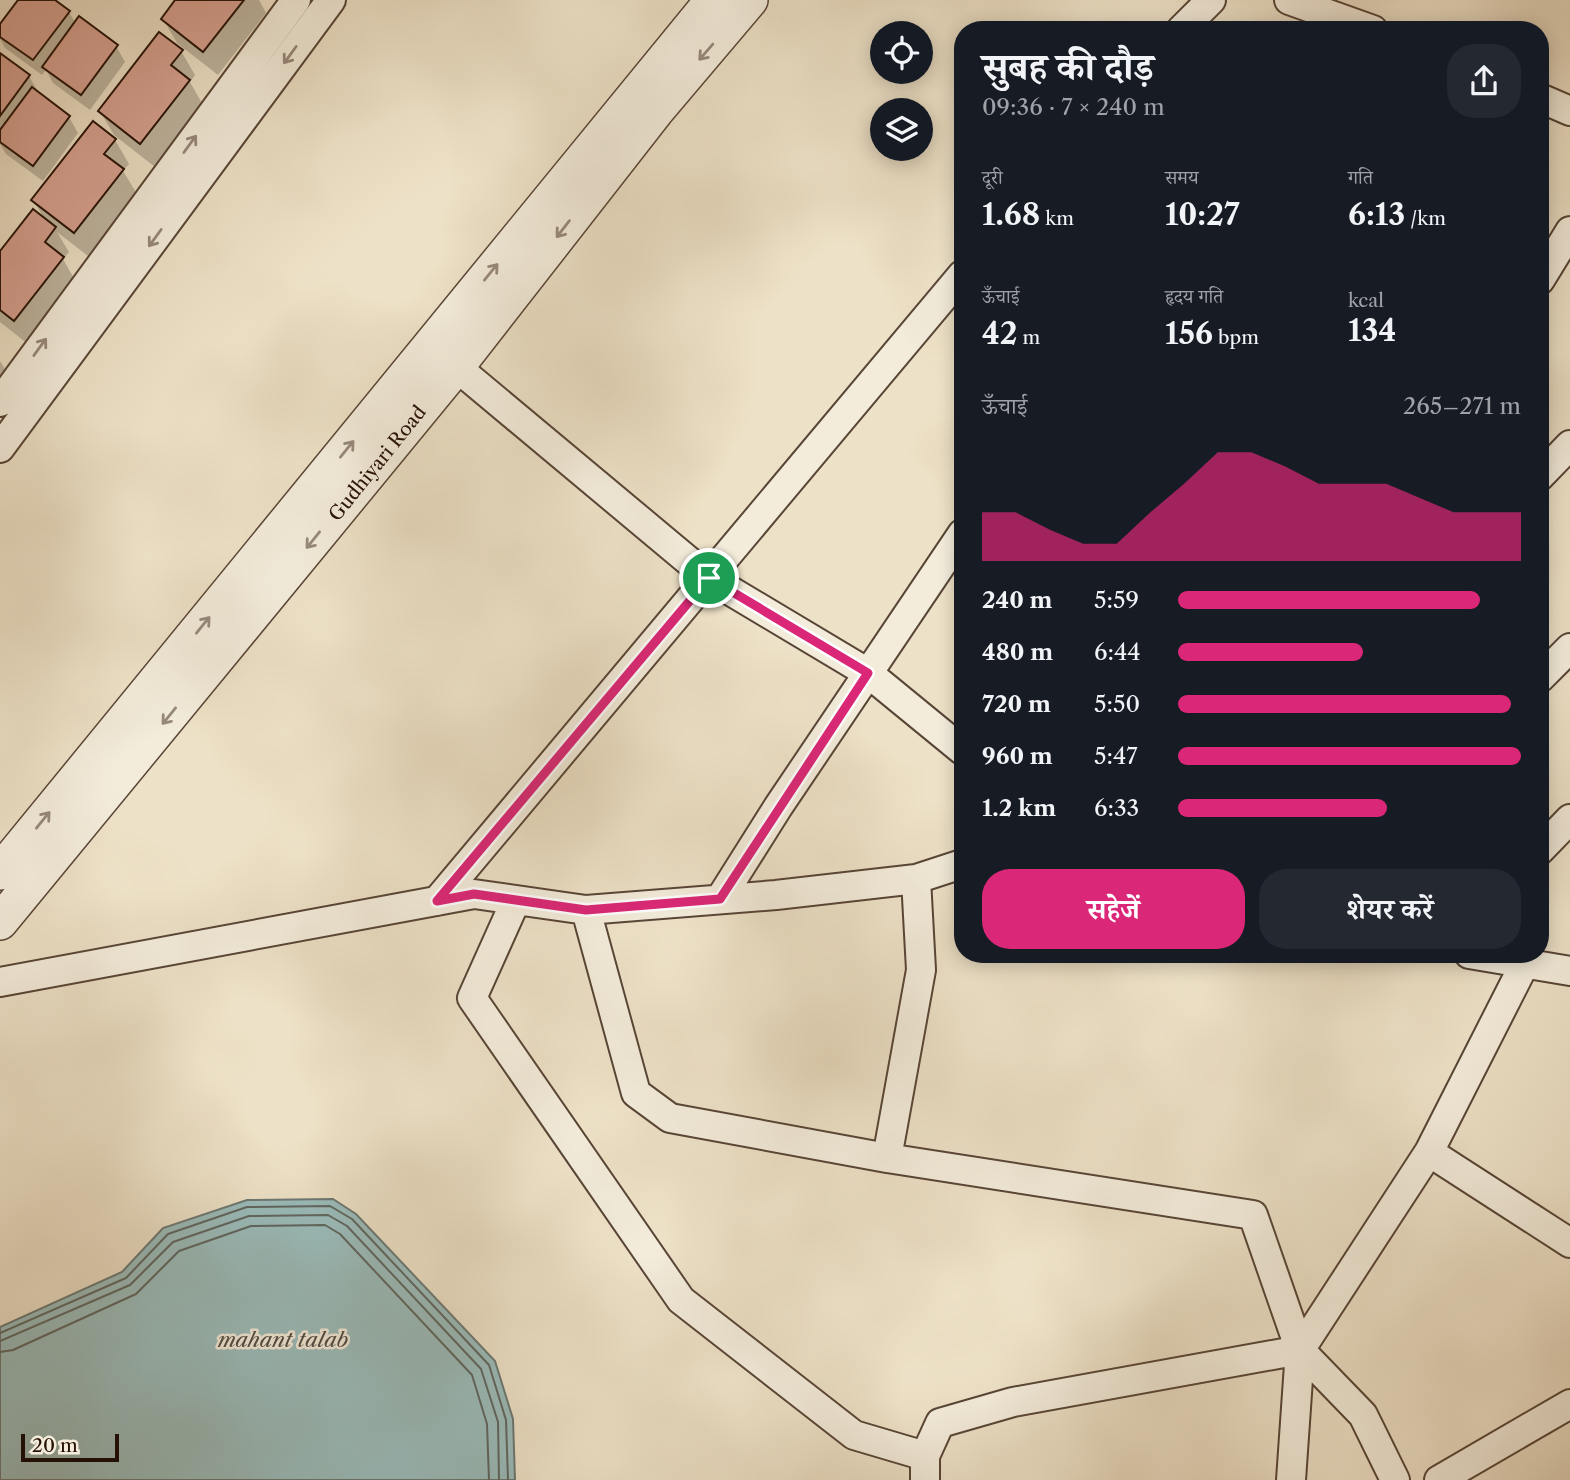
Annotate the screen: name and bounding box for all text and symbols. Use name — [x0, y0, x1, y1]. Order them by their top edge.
map controls — [870, 21, 933, 161]
button: locate — [870, 21, 933, 84]
one-way arrow — [698, 43, 714, 61]
text: सुबह की दौड़ — [982, 43, 1154, 90]
button: share — [1447, 44, 1521, 118]
one-way arrow — [283, 45, 297, 64]
text: 09:36 · 7 × 240 m — [982, 93, 1165, 121]
button: layers — [870, 98, 933, 161]
one-way arrow — [182, 136, 197, 154]
text: दूरी — [982, 166, 1003, 189]
text: समय — [1165, 166, 1198, 189]
text: गति — [1348, 166, 1373, 189]
text: 1.68 — [982, 196, 1040, 233]
text: 10:27 — [1165, 196, 1240, 233]
text: 6:13 — [1348, 196, 1405, 233]
text: km — [1040, 207, 1074, 230]
text: /km — [1405, 207, 1446, 230]
one-way arrow — [556, 219, 571, 238]
one-way arrow — [148, 228, 162, 247]
one-way arrow — [483, 264, 498, 282]
text: ऊँचाई — [982, 285, 1019, 308]
text: हृदय गति — [1165, 285, 1223, 308]
text: kcal — [1348, 289, 1384, 312]
text: 134 — [1348, 312, 1396, 349]
text: 42 — [982, 315, 1018, 352]
text: 156 — [1165, 315, 1213, 352]
text: m — [1018, 326, 1040, 349]
text: bpm — [1213, 326, 1259, 349]
one-way arrow — [33, 339, 48, 357]
text: ऊँचाई — [982, 392, 1027, 420]
text: 265–271 m — [1403, 392, 1521, 420]
street label: Gudhiyari Road — [324, 401, 431, 526]
one-way arrow — [339, 440, 355, 458]
one-way arrow — [306, 531, 321, 549]
pin — [679, 548, 739, 608]
icon: arrive — [690, 559, 728, 597]
text: 240 m — [982, 586, 1053, 614]
text: 5:59 — [1094, 586, 1139, 614]
one-way arrow — [195, 616, 211, 634]
text: 480 m — [982, 638, 1053, 666]
text: 6:44 — [1094, 638, 1141, 666]
text: 720 m — [982, 690, 1051, 718]
text: 5:50 — [1094, 690, 1140, 718]
one-way arrow — [161, 706, 177, 724]
text: 960 m — [982, 742, 1053, 770]
text: 5:47 — [1094, 742, 1138, 770]
text: 1.2 km — [982, 794, 1056, 822]
text: 6:33 — [1094, 794, 1139, 822]
one-way arrow — [35, 811, 51, 829]
button: सहेजें — [982, 869, 1245, 949]
button: शेयर करें — [1259, 869, 1521, 949]
water label: mahant talab — [217, 1327, 348, 1352]
scale bar — [21, 1431, 119, 1463]
text: 20 m — [32, 1434, 78, 1457]

